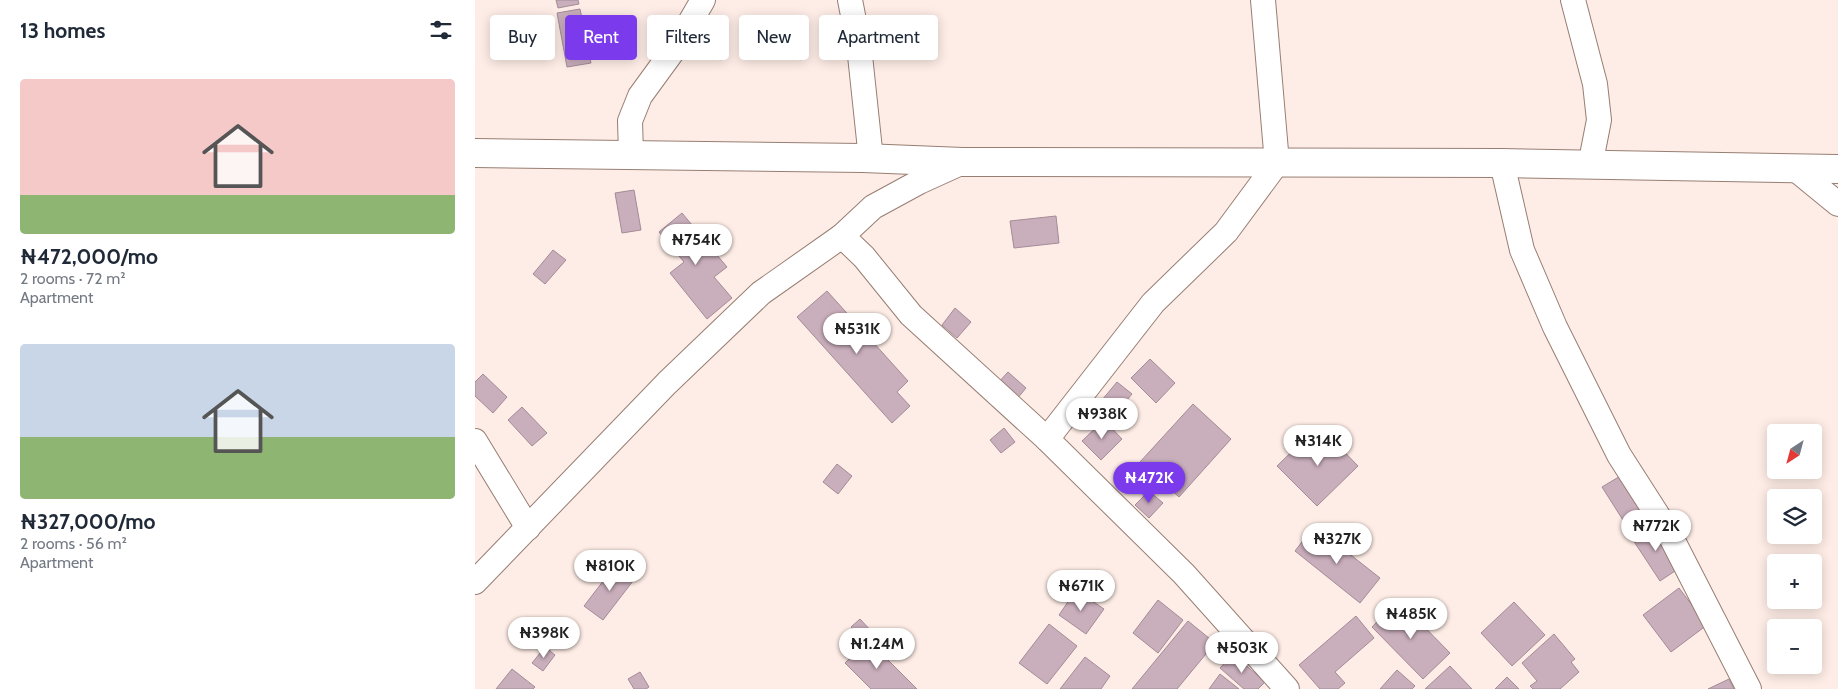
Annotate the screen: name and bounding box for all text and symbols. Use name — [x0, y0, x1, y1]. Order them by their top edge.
chip: Buy — [490, 15, 555, 60]
chip: Rent — [565, 15, 637, 60]
chip: Filters — [647, 15, 729, 60]
chip: New — [739, 15, 809, 60]
chip: Apartment — [819, 15, 938, 60]
icon: filters — [427, 16, 455, 44]
text: 13 homes — [20, 18, 105, 43]
icon: home — [193, 111, 283, 201]
pin: ₦754K — [661, 224, 731, 266]
text: ₦754K — [671, 230, 721, 249]
text: ₦472,000/mo — [20, 244, 158, 269]
text: 2 rooms · 72 m² — [20, 269, 125, 288]
text: Apartment — [20, 288, 93, 307]
pin: ₦531K — [822, 312, 892, 355]
text: ₦531K — [834, 319, 880, 338]
icon: home — [193, 376, 283, 466]
pin: ₦938K — [1067, 398, 1137, 440]
text: ₦938K — [1077, 404, 1127, 423]
pin: ₦314K — [1283, 424, 1353, 467]
north arrow — [1767, 424, 1823, 479]
map controls — [1767, 424, 1822, 674]
text: ₦314K — [1294, 431, 1342, 450]
pin: ₦472K — [1114, 462, 1184, 504]
text: ₦472K — [1124, 468, 1174, 487]
button: layers — [1767, 489, 1822, 544]
text: ₦327,000/mo — [20, 509, 155, 534]
pin: ₦772K — [1621, 510, 1691, 552]
text: ₦772K — [1632, 516, 1680, 535]
pin: ₦327K — [1302, 522, 1372, 565]
text: ₦327K — [1313, 529, 1361, 548]
text: 2 rooms · 56 m² — [20, 534, 127, 553]
pin: ₦810K — [575, 550, 645, 592]
text: Apartment — [20, 553, 93, 572]
button: + — [1767, 554, 1822, 609]
text: ₦810K — [585, 556, 635, 575]
pin: ₦671K — [1046, 570, 1116, 612]
text: ₦671K — [1058, 576, 1104, 595]
pin: ₦485K — [1376, 598, 1446, 640]
text: ₦485K — [1385, 604, 1437, 623]
pin: ₦398K — [509, 616, 579, 659]
button: − — [1767, 619, 1822, 674]
text: ₦398K — [519, 623, 569, 642]
pin: ₦1.24M — [836, 628, 918, 670]
pin: ₦503K — [1207, 632, 1277, 674]
text: ₦1.24M — [850, 634, 904, 653]
text: ₦503K — [1216, 638, 1268, 657]

